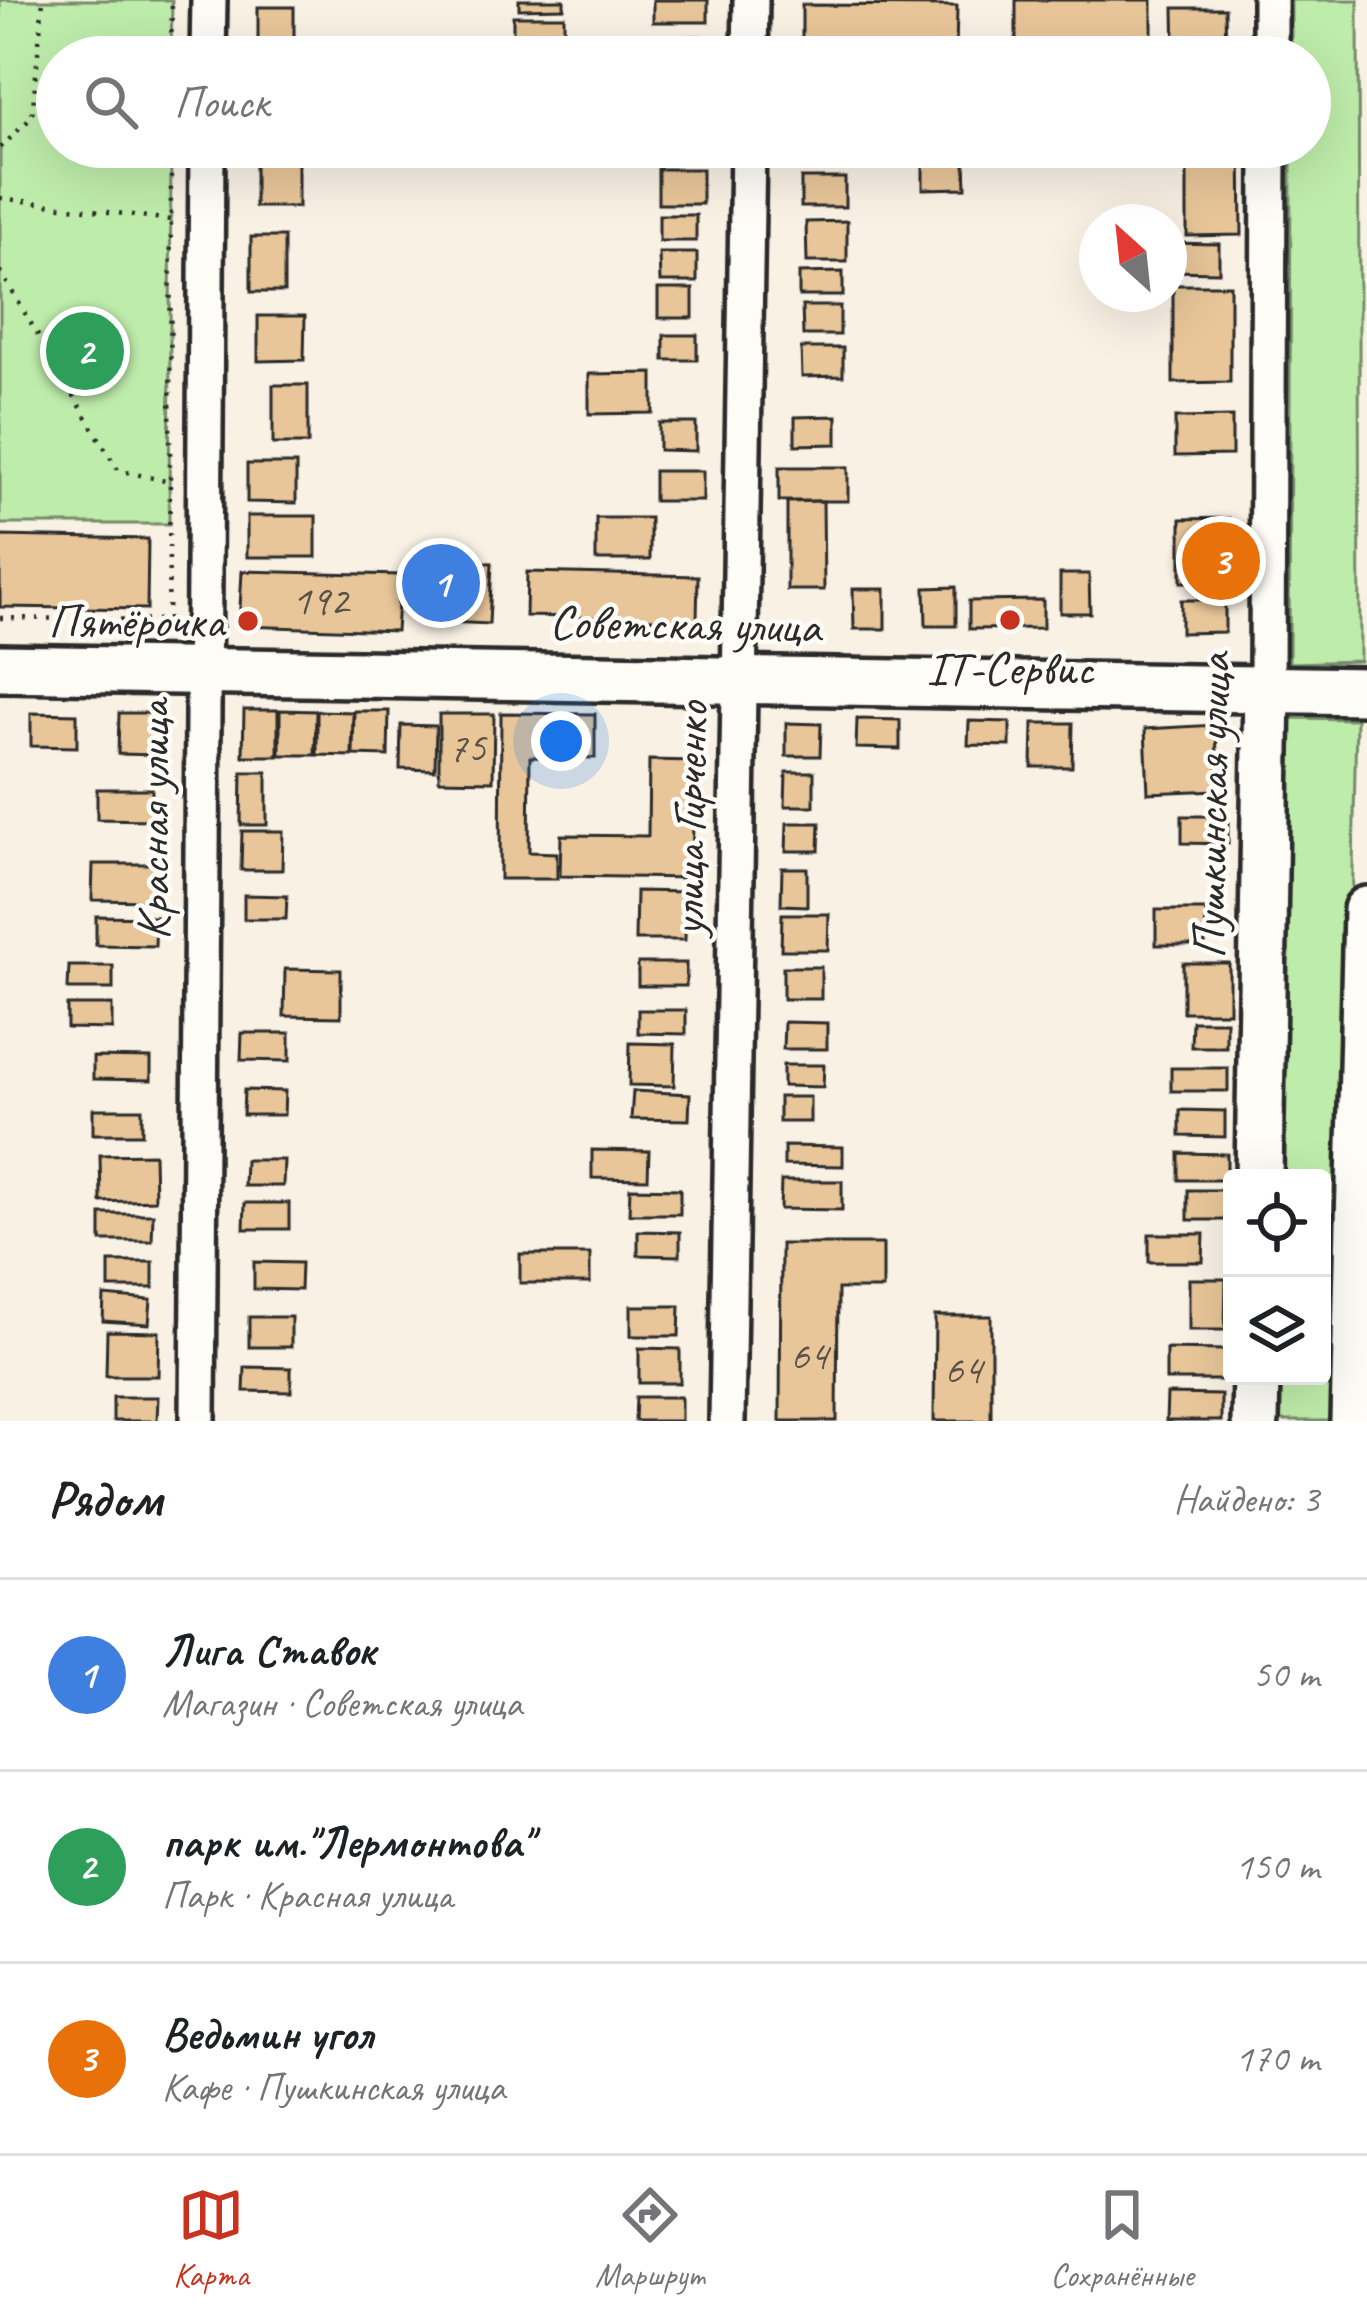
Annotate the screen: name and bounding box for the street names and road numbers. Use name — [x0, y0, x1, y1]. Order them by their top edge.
street label: Советская улица — [549, 592, 824, 656]
street label: Пушкинская улица — [1178, 650, 1244, 959]
street label: Красная улица — [123, 696, 183, 940]
street label: улица Гирченко — [657, 699, 721, 940]

